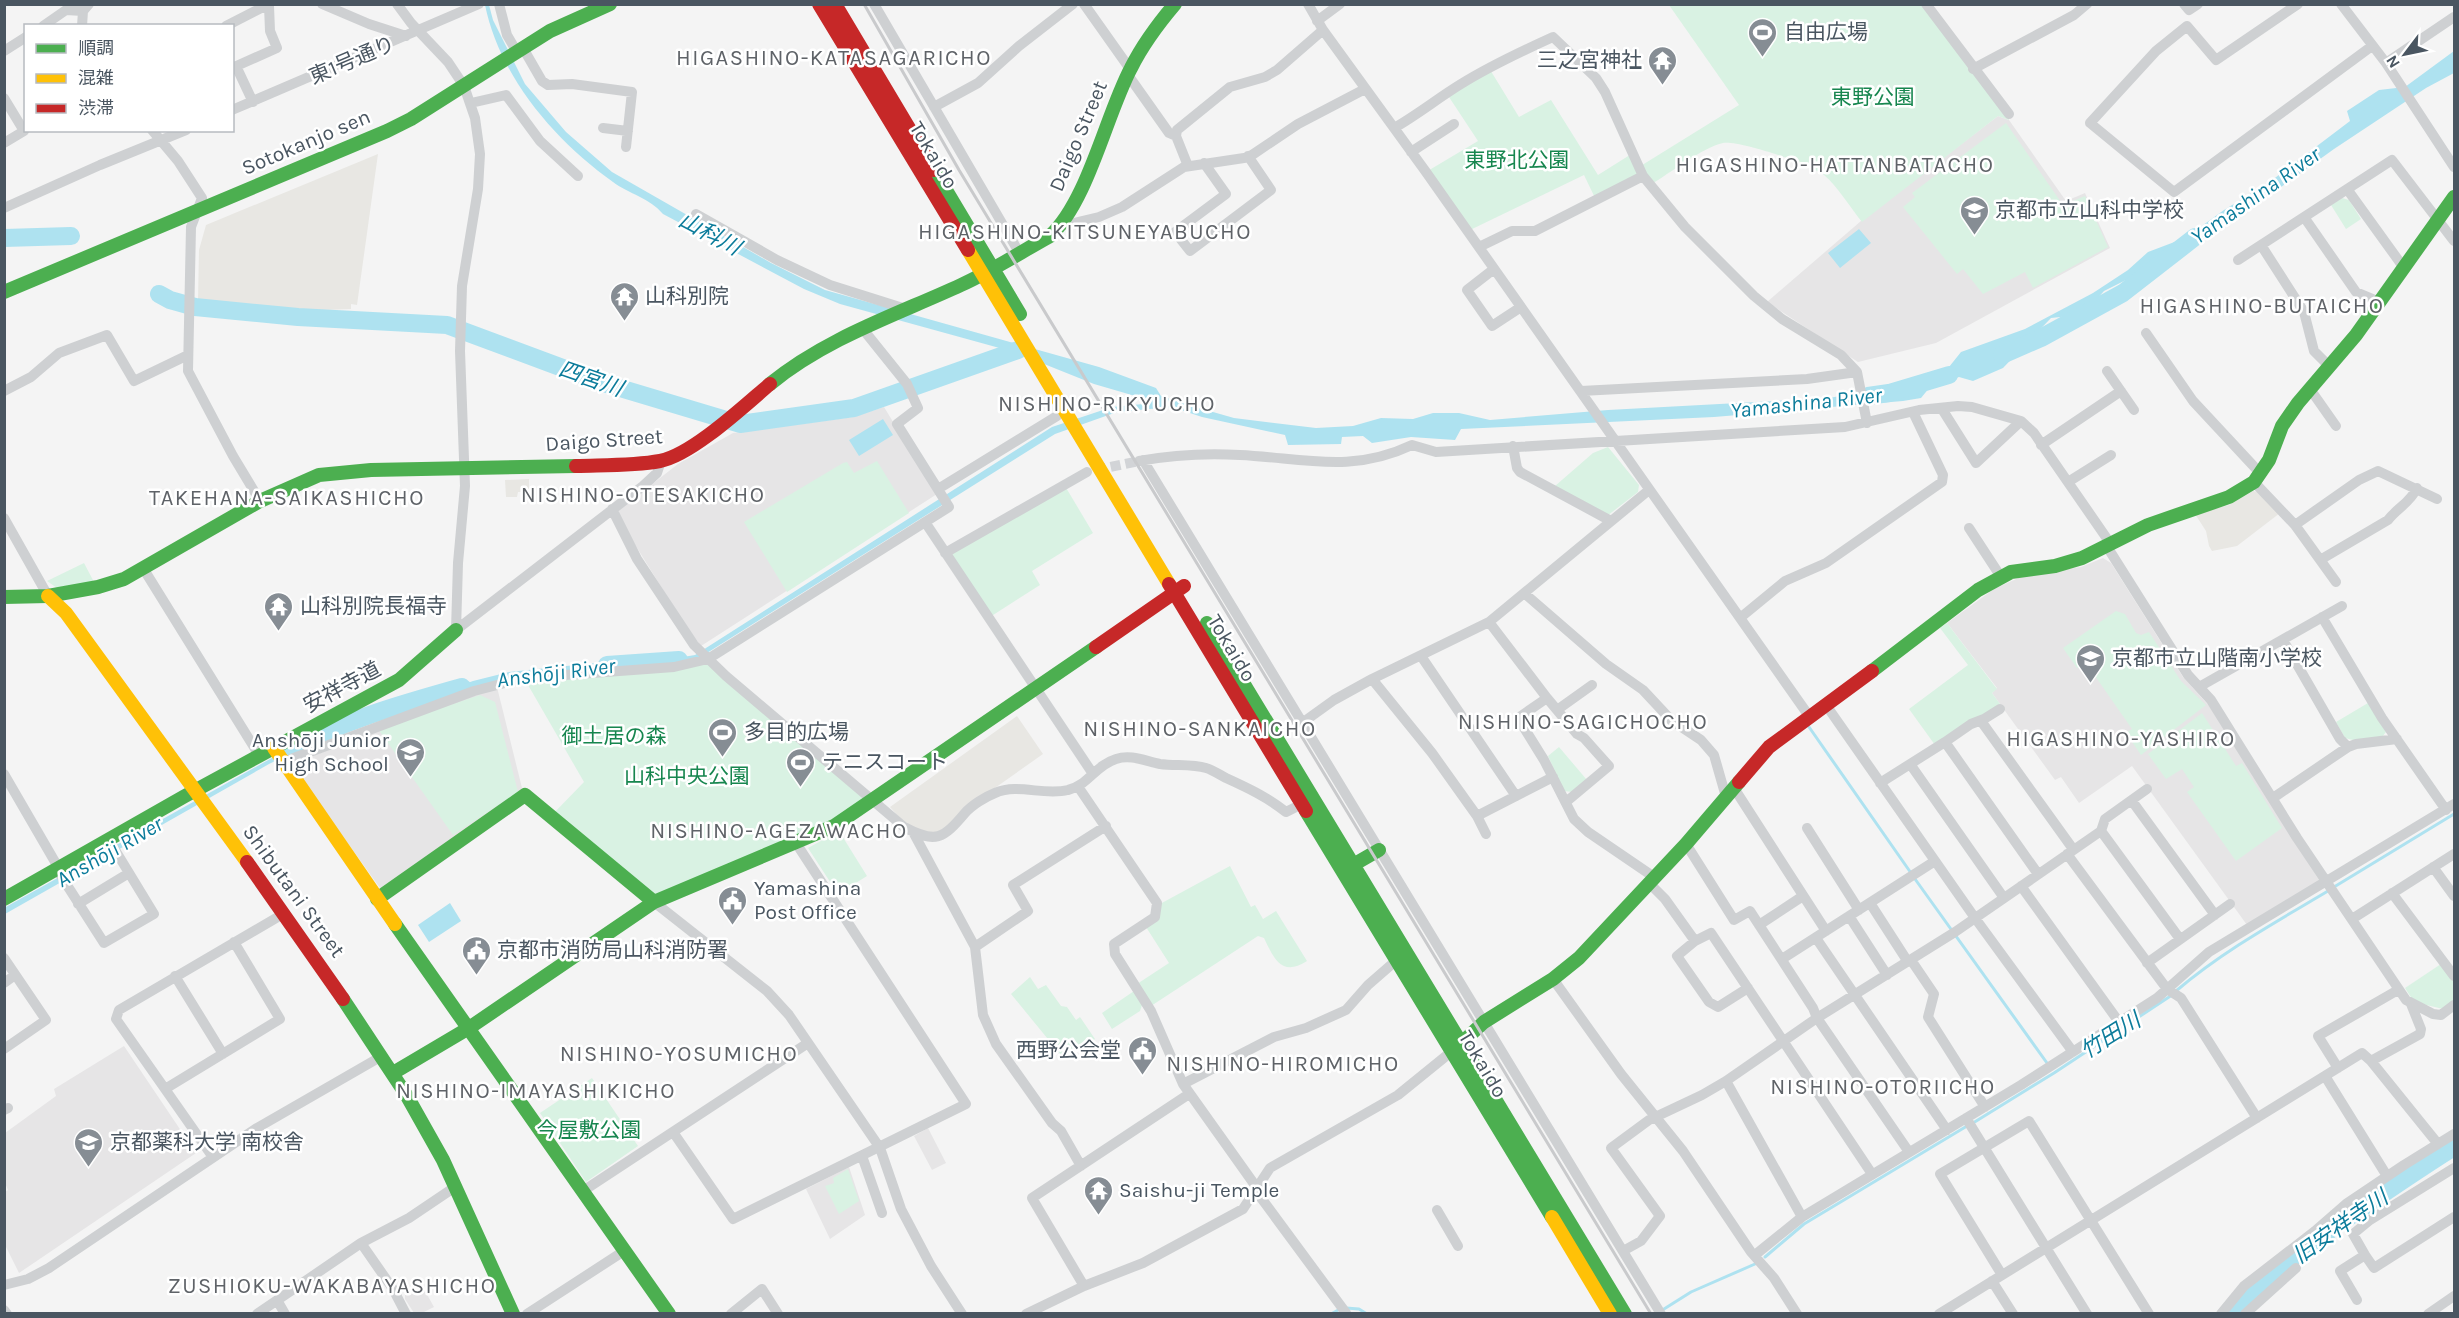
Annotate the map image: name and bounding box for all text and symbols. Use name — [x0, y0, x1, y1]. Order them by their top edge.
sports icon: 自由広場 — [1747, 16, 1779, 58]
place label: 自由広場 — [1784, 20, 1868, 44]
legend — [24, 24, 234, 132]
north arrow — [2375, 24, 2435, 84]
street label: 東1号通り — [305, 31, 399, 89]
text: 順調 — [78, 37, 114, 59]
temple icon: 三之宮神社 — [1647, 44, 1679, 86]
district label: HIGASHINO-KATASAGARICHO — [676, 45, 992, 71]
place label: 三之宮神社 — [1537, 48, 1642, 72]
text: N — [2382, 52, 2404, 72]
text: 混雑 — [78, 67, 114, 89]
street label: Daigo Street — [1044, 77, 1112, 195]
park label: 東野公園 — [1831, 85, 1915, 109]
text: 渋滞 — [78, 97, 114, 119]
street label: Sotokanjo sen — [238, 104, 374, 180]
street label: Tokaido — [905, 117, 963, 193]
water label: Yamashina River — [2186, 141, 2327, 250]
park label: 東野北公園 — [1465, 148, 1570, 172]
district label: HIGASHINO-HATTANBATACHO — [1675, 152, 1995, 178]
school or university icon: 京都市立山科中学校 — [1958, 194, 1990, 236]
place label: 京都市立山科中学校 — [1995, 198, 2184, 222]
water label: 山科川 — [674, 207, 747, 262]
district label: HIGASHINO-KITSUNEYABUCHO — [918, 219, 1252, 245]
temple icon: 山科別院 — [608, 280, 640, 322]
place label: 山科別院 — [645, 284, 729, 308]
district label: HIGASHINO-BUTAICHO — [2139, 293, 2385, 319]
water label: 四宮川 — [555, 356, 628, 403]
water label: Yamashina River — [1729, 382, 1885, 424]
district label: NISHINO-RIKYUCHO — [998, 391, 1216, 417]
street label: Daigo Street — [544, 424, 664, 456]
district label: NISHINO-OTESAKICHO — [521, 482, 765, 508]
district label: TAKEHANA-SAIKASHICHO — [149, 485, 425, 511]
temple icon: 山科別院長福寺 — [263, 590, 295, 632]
place label: 山科別院長福寺 — [300, 594, 447, 618]
street label: Tokaido — [1203, 610, 1261, 686]
school or university icon: 京都市立山階南小学校 — [2075, 642, 2107, 684]
place label: 京都市立山階南小学校 — [2112, 646, 2322, 670]
water label: Anshōji River — [495, 653, 618, 693]
street label: 安祥寺道 — [299, 657, 385, 717]
district label: NISHINO-SAGICHOCHO — [1458, 709, 1708, 735]
sports icon: 多目的広場 — [707, 716, 739, 758]
district label: NISHINO-SANKAICHO — [1083, 716, 1317, 742]
place label: 多目的広場 — [744, 720, 849, 744]
park label: 御土居の森 — [562, 724, 667, 748]
district label: HIGASHINO-YASHIRO — [2006, 726, 2236, 752]
place label: Anshōji Junior High School — [252, 728, 389, 776]
school or university icon: Anshōji Junior High School — [394, 736, 426, 778]
sports icon: テニスコート — [785, 746, 817, 788]
place label: テニスコート — [822, 750, 948, 774]
park label: 山科中央公園 — [624, 764, 750, 788]
water label: Anshōji River — [51, 810, 169, 893]
district label: NISHINO-AGEZAWACHO — [650, 818, 908, 844]
street label: Shibutani Street — [238, 820, 350, 962]
place label: Yamashina Post Office — [754, 876, 861, 924]
public building icon: Yamashina Post Office — [717, 884, 749, 926]
public building icon: 京都市消防局山科消防署 — [460, 934, 492, 976]
place label: 京都市消防局山科消防署 — [497, 938, 728, 962]
water label: 竹田川 — [2076, 1006, 2147, 1064]
street label: Tokaido — [1454, 1026, 1512, 1102]
public building icon: 西野公会堂 — [1126, 1034, 1158, 1076]
place label: 西野公会堂 — [1016, 1038, 1121, 1062]
district label: NISHINO-YOSUMICHO — [560, 1041, 798, 1067]
district label: NISHINO-HIROMICHO — [1166, 1051, 1400, 1077]
district label: NISHINO-OTORIICHO — [1770, 1074, 1996, 1100]
district label: NISHINO-IMAYASHIKICHO — [396, 1078, 676, 1104]
park label: 今屋敷公園 — [537, 1118, 642, 1142]
school or university icon: 京都薬科大学 南校舎 — [73, 1126, 105, 1168]
place label: 京都薬科大学 南校舎 — [110, 1130, 304, 1154]
temple icon: Saishu-ji Temple — [1082, 1174, 1114, 1216]
place label: Saishu-ji Temple — [1119, 1178, 1279, 1202]
water label: 旧安祥寺川 — [2288, 1183, 2395, 1269]
district label: ZUSHIOKU-WAKABAYASHICHO — [168, 1273, 496, 1299]

